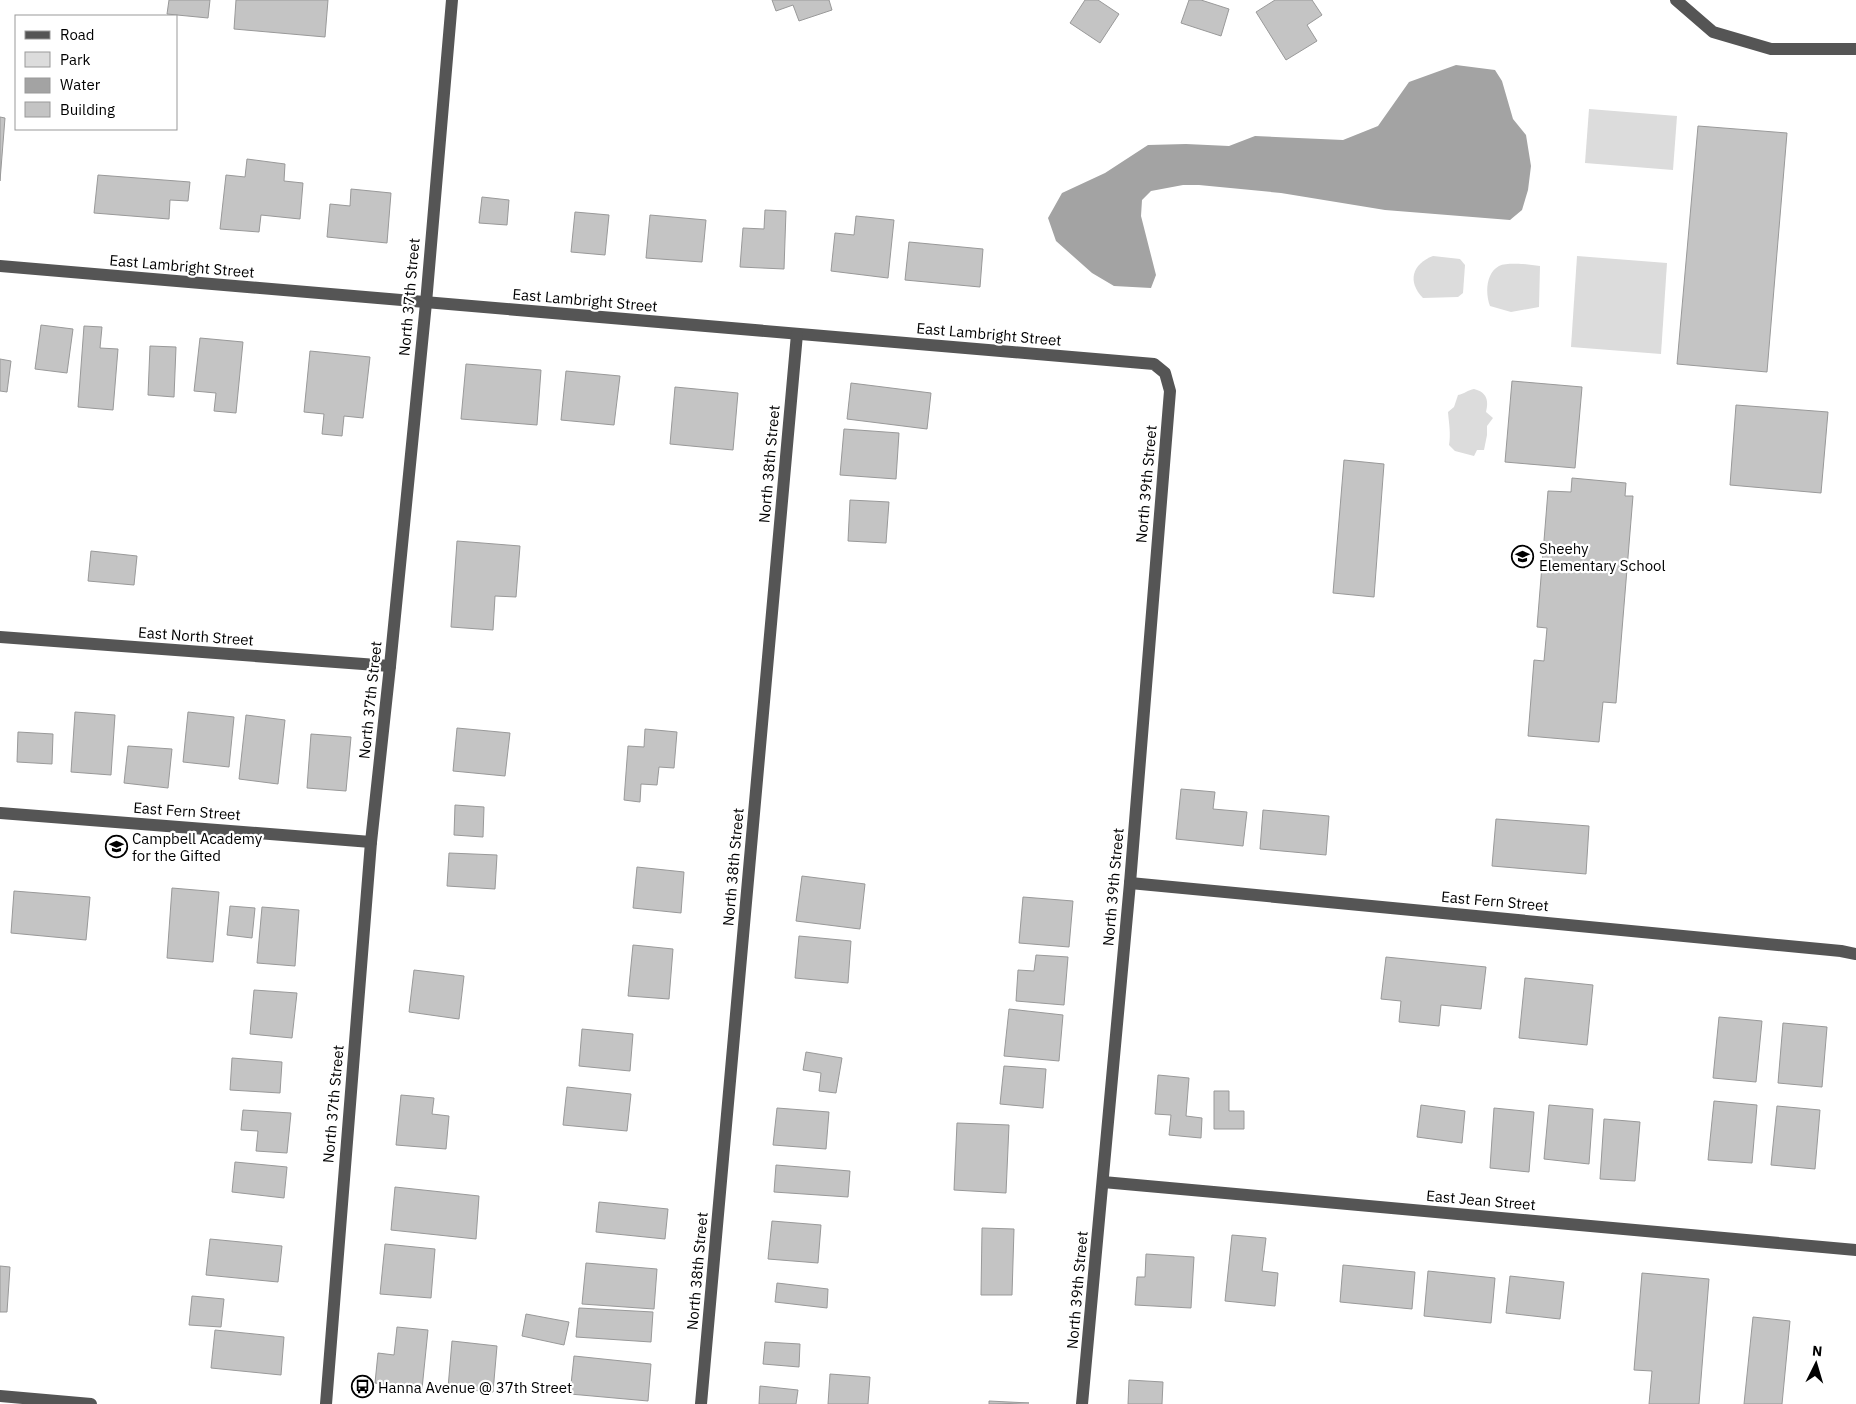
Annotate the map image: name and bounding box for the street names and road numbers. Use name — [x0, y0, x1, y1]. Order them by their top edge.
street label: North 37th Street — [394, 237, 424, 357]
street label: East Lambright Street — [109, 250, 255, 282]
street label: East Lambright Street — [512, 284, 658, 316]
street label: East Lambright Street — [916, 318, 1062, 350]
street label: North 38th Street — [754, 404, 784, 524]
street label: North 39th Street — [1131, 424, 1161, 544]
street label: East North Street — [138, 622, 254, 650]
street label: North 37th Street — [354, 640, 386, 760]
street label: East Fern Street — [133, 798, 241, 824]
street label: North 38th Street — [718, 807, 748, 927]
street label: North 39th Street — [1098, 827, 1128, 947]
street label: East Fern Street — [1441, 887, 1549, 915]
street label: North 37th Street — [318, 1044, 348, 1164]
street label: East Jean Street — [1425, 1186, 1537, 1214]
street label: North 38th Street — [682, 1211, 712, 1331]
street label: North 39th Street — [1062, 1230, 1092, 1350]

